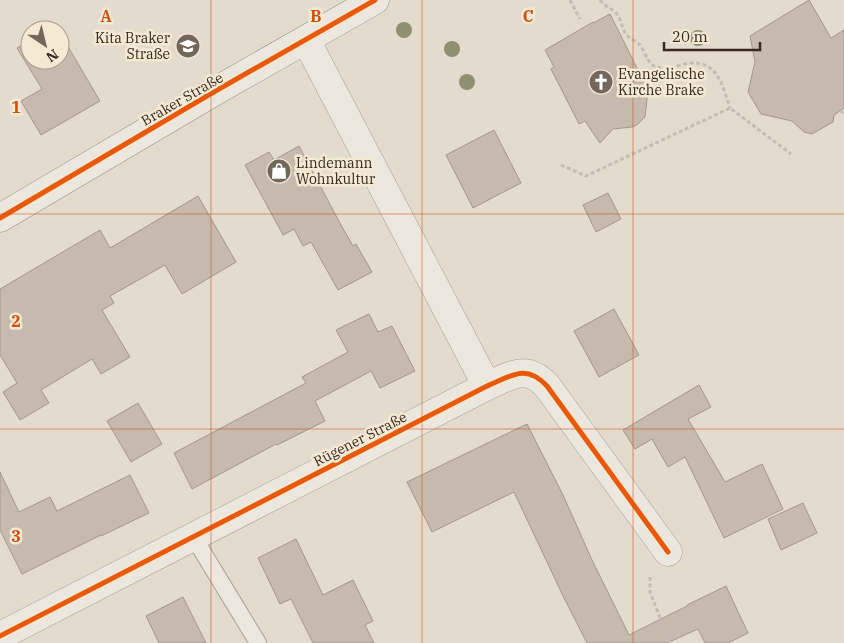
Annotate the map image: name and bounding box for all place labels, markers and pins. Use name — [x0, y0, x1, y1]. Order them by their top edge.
place label: Kita Braker Straße — [95, 29, 171, 63]
school or university icon: Kita Braker Straße — [175, 33, 201, 59]
place label: Evangelische Kirche Brake — [618, 65, 705, 99]
church icon: Evangelische Kirche Brake — [588, 69, 614, 95]
place label: Lindemann Wohnkultur — [296, 154, 376, 188]
shop icon: Lindemann Wohnkultur — [266, 158, 292, 184]

